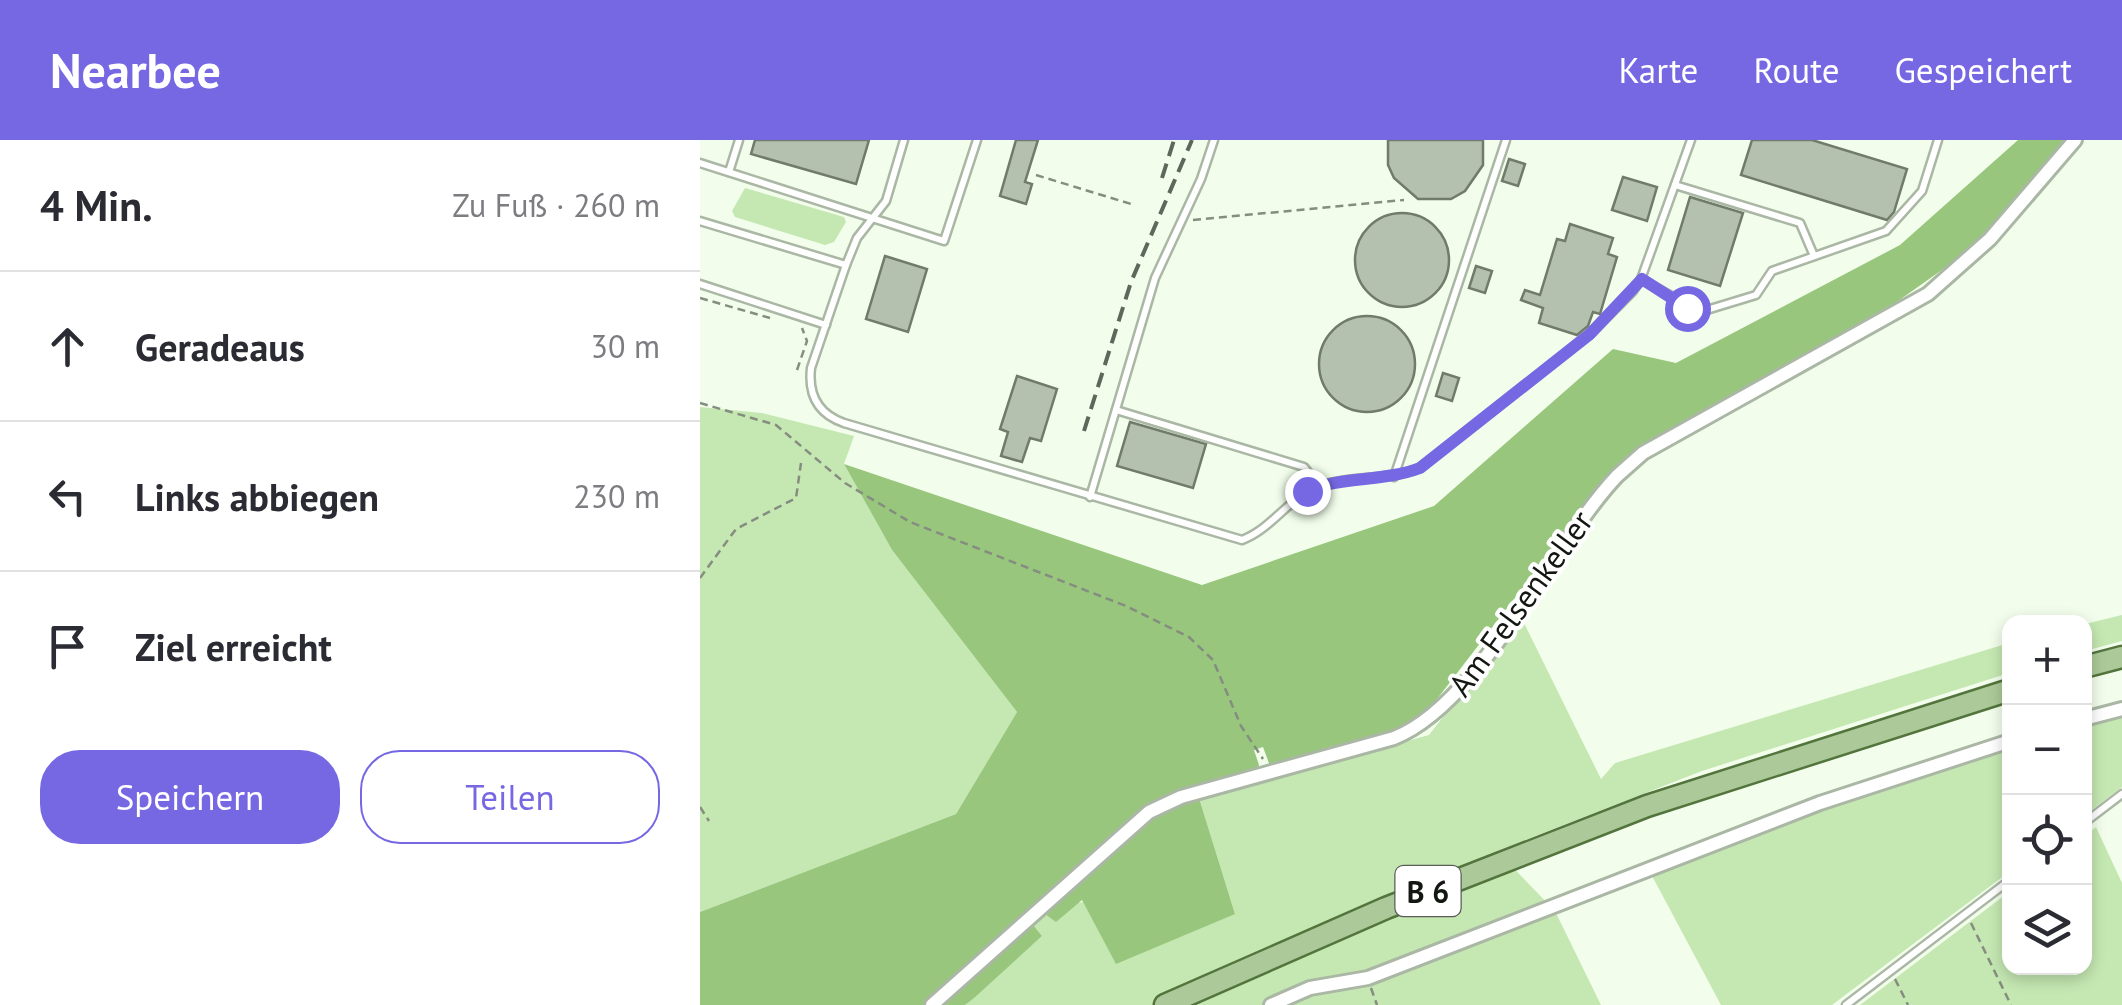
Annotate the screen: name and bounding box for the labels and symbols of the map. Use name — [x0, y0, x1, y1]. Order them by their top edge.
route start — [1665, 286, 1711, 332]
route end — [1285, 469, 1331, 515]
street label: Am Felsenkeller — [1438, 502, 1602, 704]
road number: B 6 — [1396, 866, 1460, 916]

